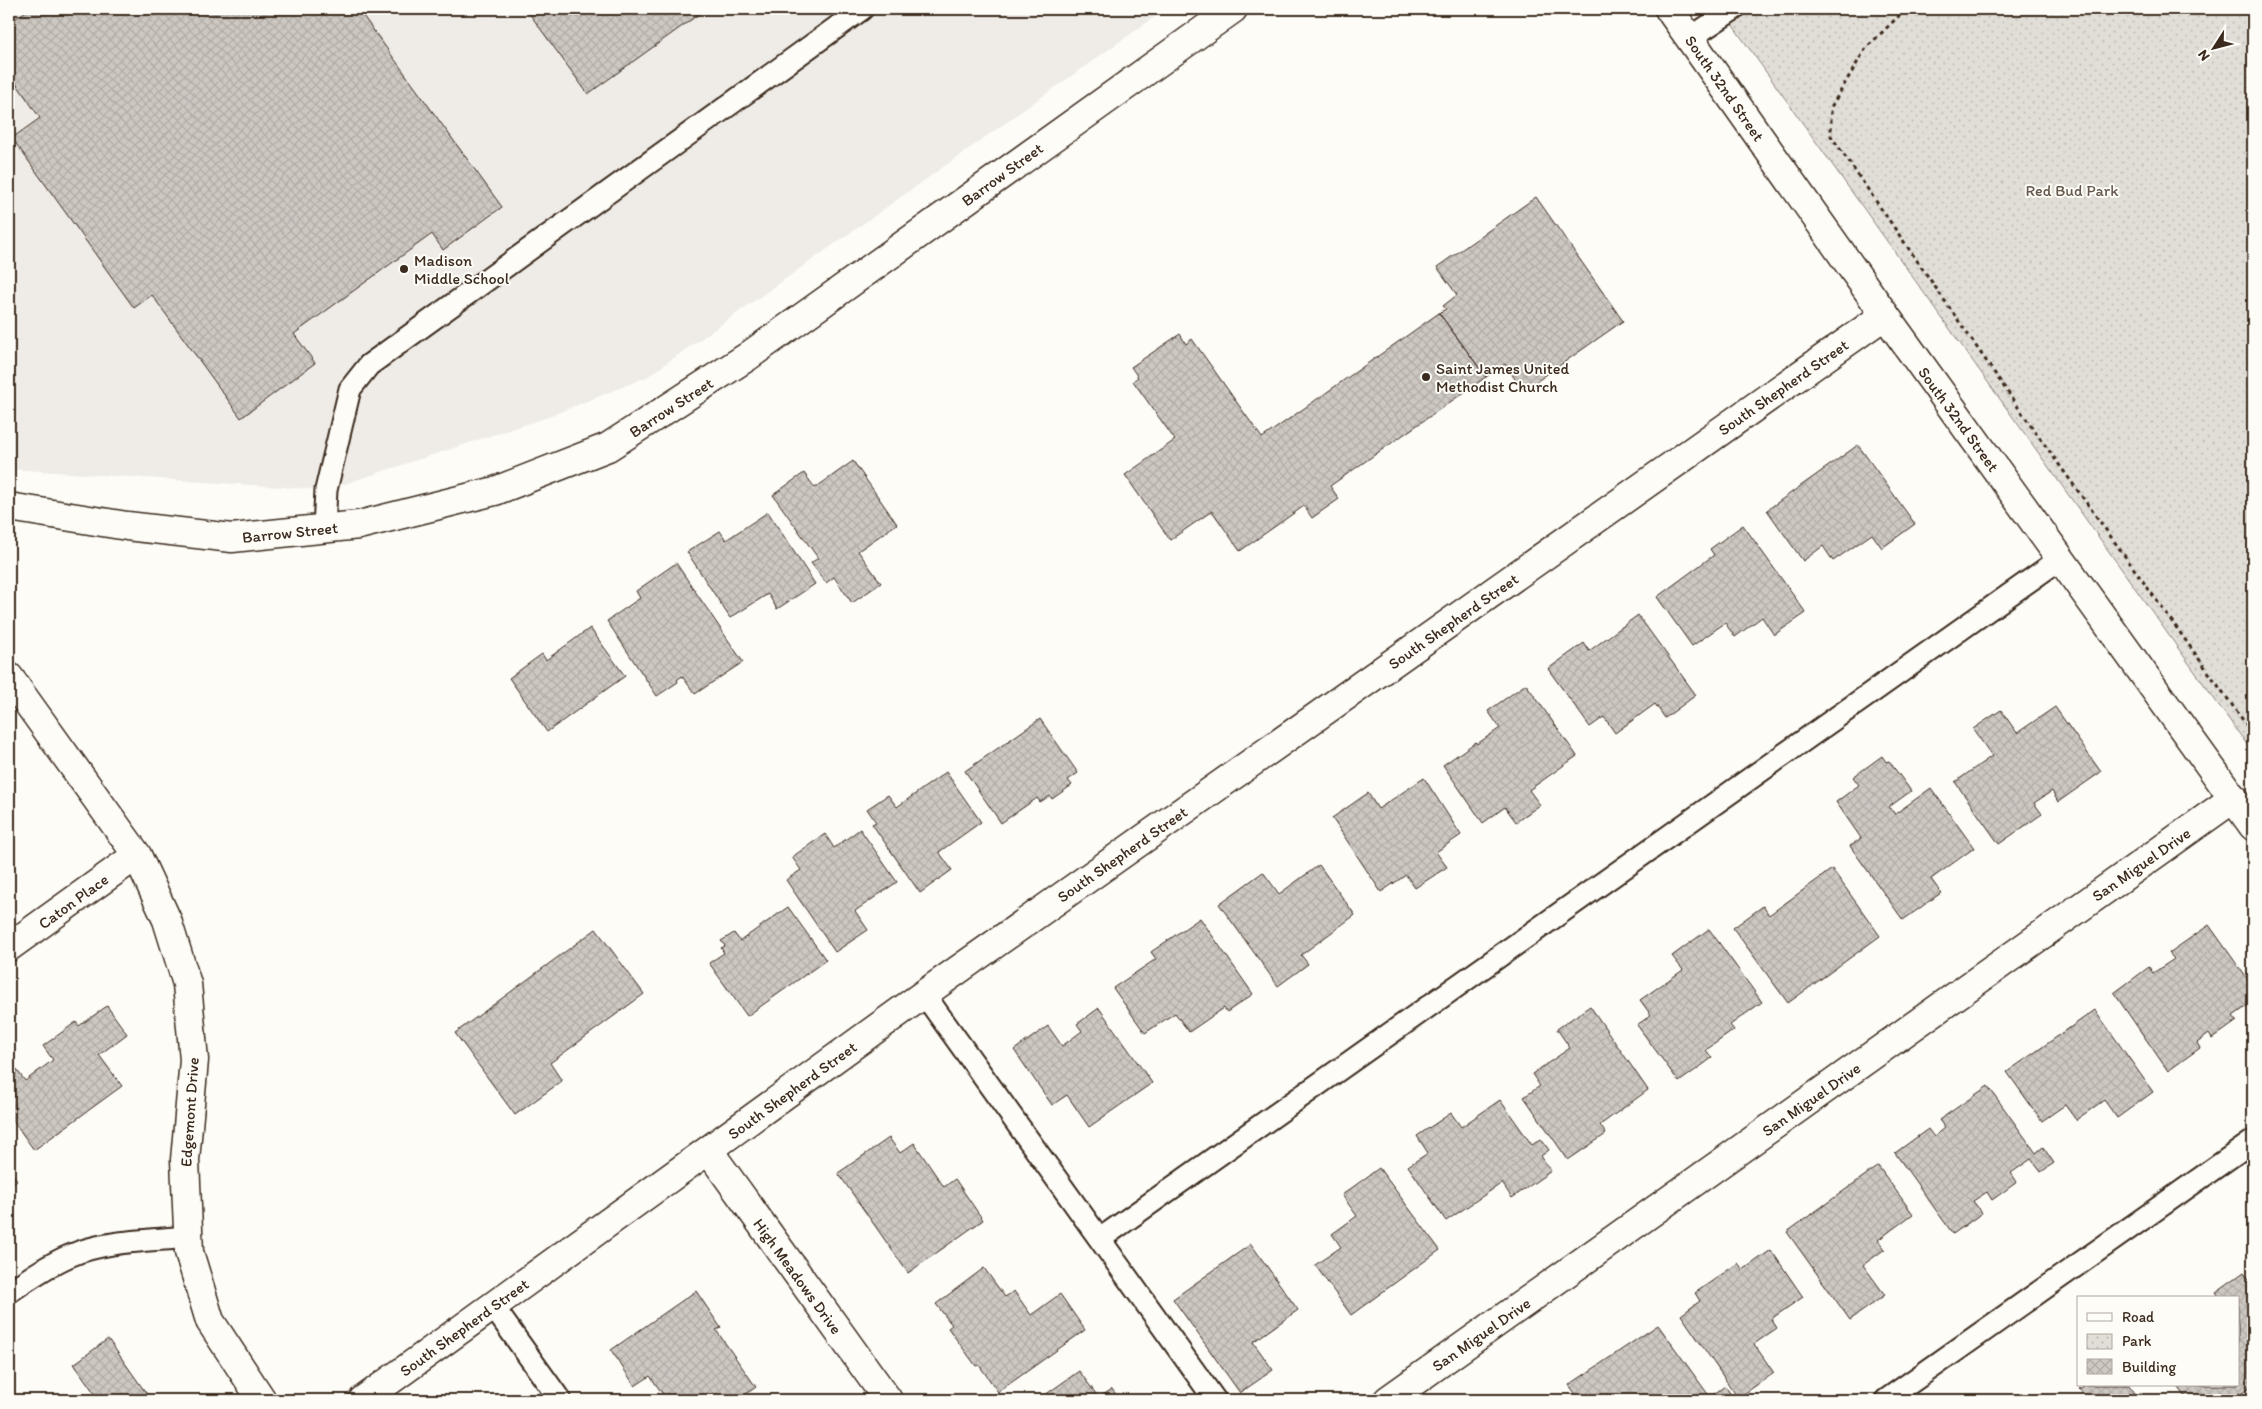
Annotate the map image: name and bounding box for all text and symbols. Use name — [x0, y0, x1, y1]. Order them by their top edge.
north arrow — [2190, 22, 2240, 72]
street label: South 32nd Street — [1681, 32, 1768, 145]
text: N — [2194, 47, 2214, 64]
street label: Barrow Street — [958, 138, 1047, 210]
park label: Red Bud Park — [2026, 181, 2119, 200]
place label: Madison Middle School — [414, 251, 510, 288]
marker: Madison Middle School — [398, 263, 410, 275]
street label: South Shepherd Street — [1715, 335, 1852, 440]
place label: Saint James United Methodist Church — [1436, 359, 1570, 396]
street label: South 32nd Street — [1914, 363, 2003, 475]
marker: Saint James United Methodist Church — [1420, 371, 1432, 383]
street label: Barrow Street — [626, 373, 717, 442]
street label: Barrow Street — [241, 518, 339, 547]
street label: South Shepherd Street — [1385, 569, 1522, 674]
street label: South Shepherd Street — [1054, 802, 1191, 907]
street label: San Miguel Drive — [2088, 823, 2194, 905]
street label: Caton Place — [35, 870, 112, 933]
street label: South Shepherd Street — [724, 1037, 860, 1144]
street label: Edgemont Drive — [176, 1057, 203, 1167]
street label: San Miguel Drive — [1758, 1058, 1864, 1140]
street label: High Meadows Drive — [749, 1215, 846, 1338]
street label: South Shepherd Street — [396, 1274, 532, 1381]
street label: San Miguel Drive — [1428, 1293, 1534, 1375]
legend — [2077, 1296, 2240, 1386]
text: Road — [2122, 1308, 2155, 1326]
text: Park — [2122, 1332, 2152, 1350]
text: Building — [2122, 1358, 2176, 1376]

